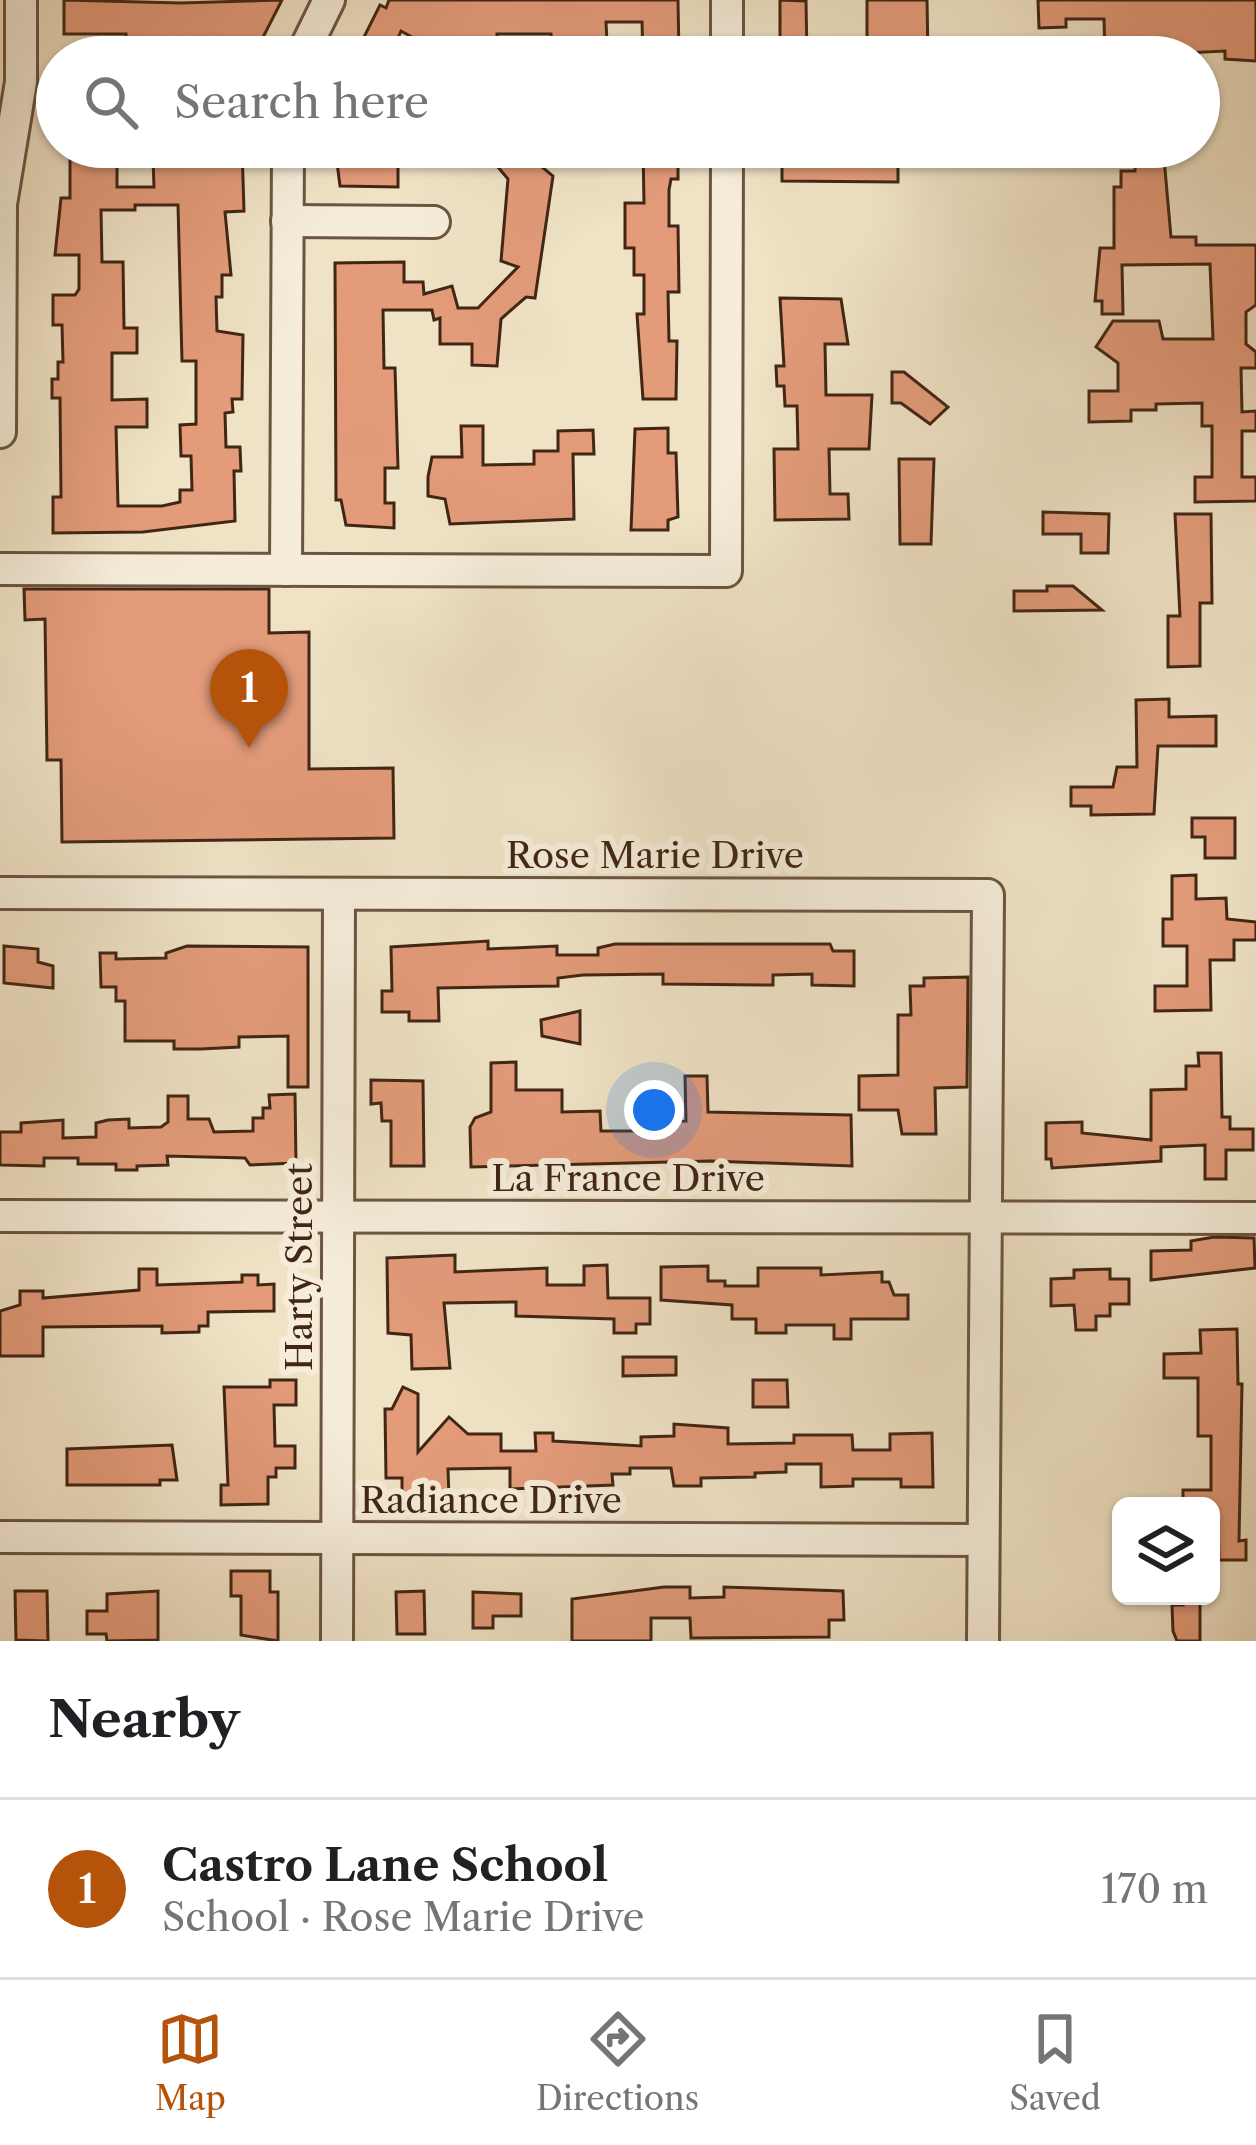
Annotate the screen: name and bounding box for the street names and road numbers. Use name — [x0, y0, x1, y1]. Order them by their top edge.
street label: Rose Marie Drive — [506, 833, 804, 877]
street label: La France Drive — [491, 1156, 765, 1200]
street label: Harty Street — [277, 1163, 321, 1371]
street label: Radiance Drive — [360, 1478, 622, 1522]

